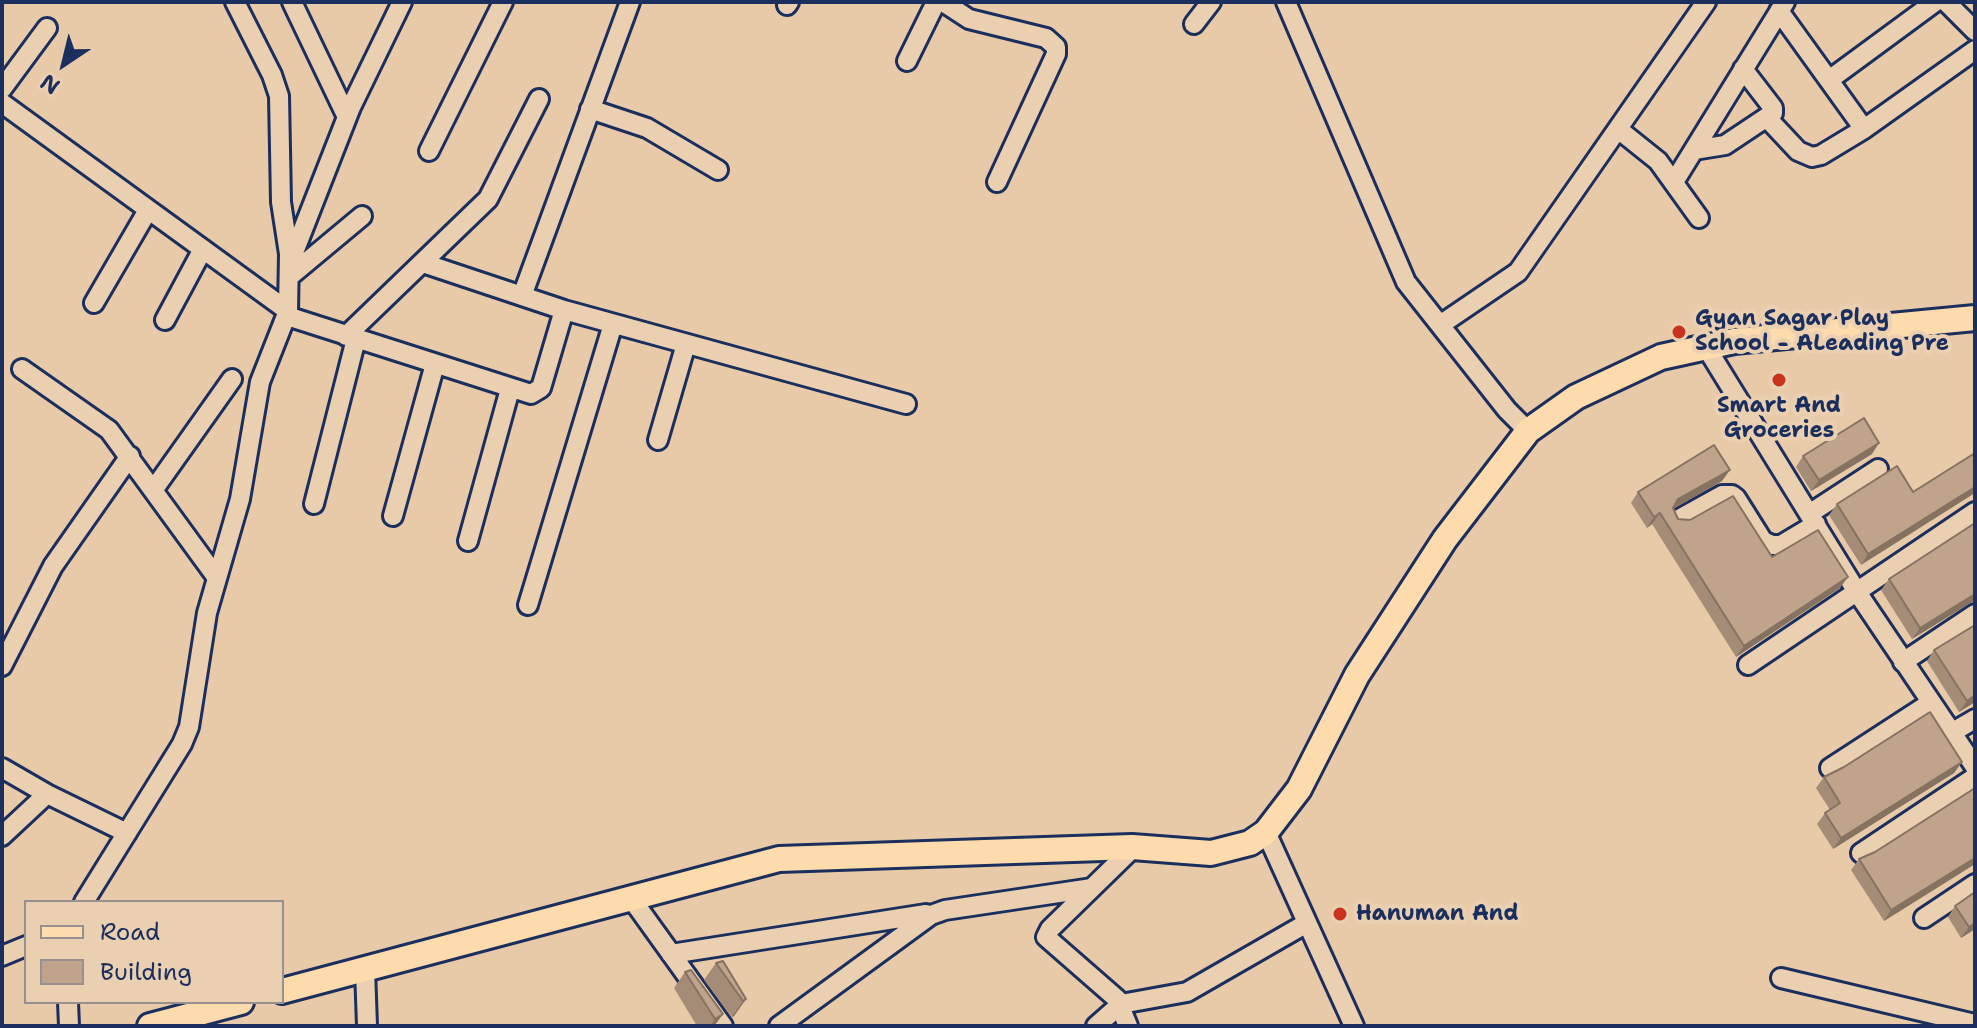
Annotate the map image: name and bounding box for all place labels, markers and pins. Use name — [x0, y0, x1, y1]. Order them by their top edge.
place label: Gyan Sagar Play School - ALeading Pre — [1695, 306, 1949, 358]
marker: Gyan Sagar Play School - ALeading Pre — [1670, 323, 1688, 341]
marker: Smart And Groceries — [1770, 371, 1788, 389]
place label: Smart And Groceries — [1717, 393, 1841, 444]
place label: Hanuman And — [1356, 901, 1519, 927]
marker: Hanuman And — [1331, 905, 1349, 923]

